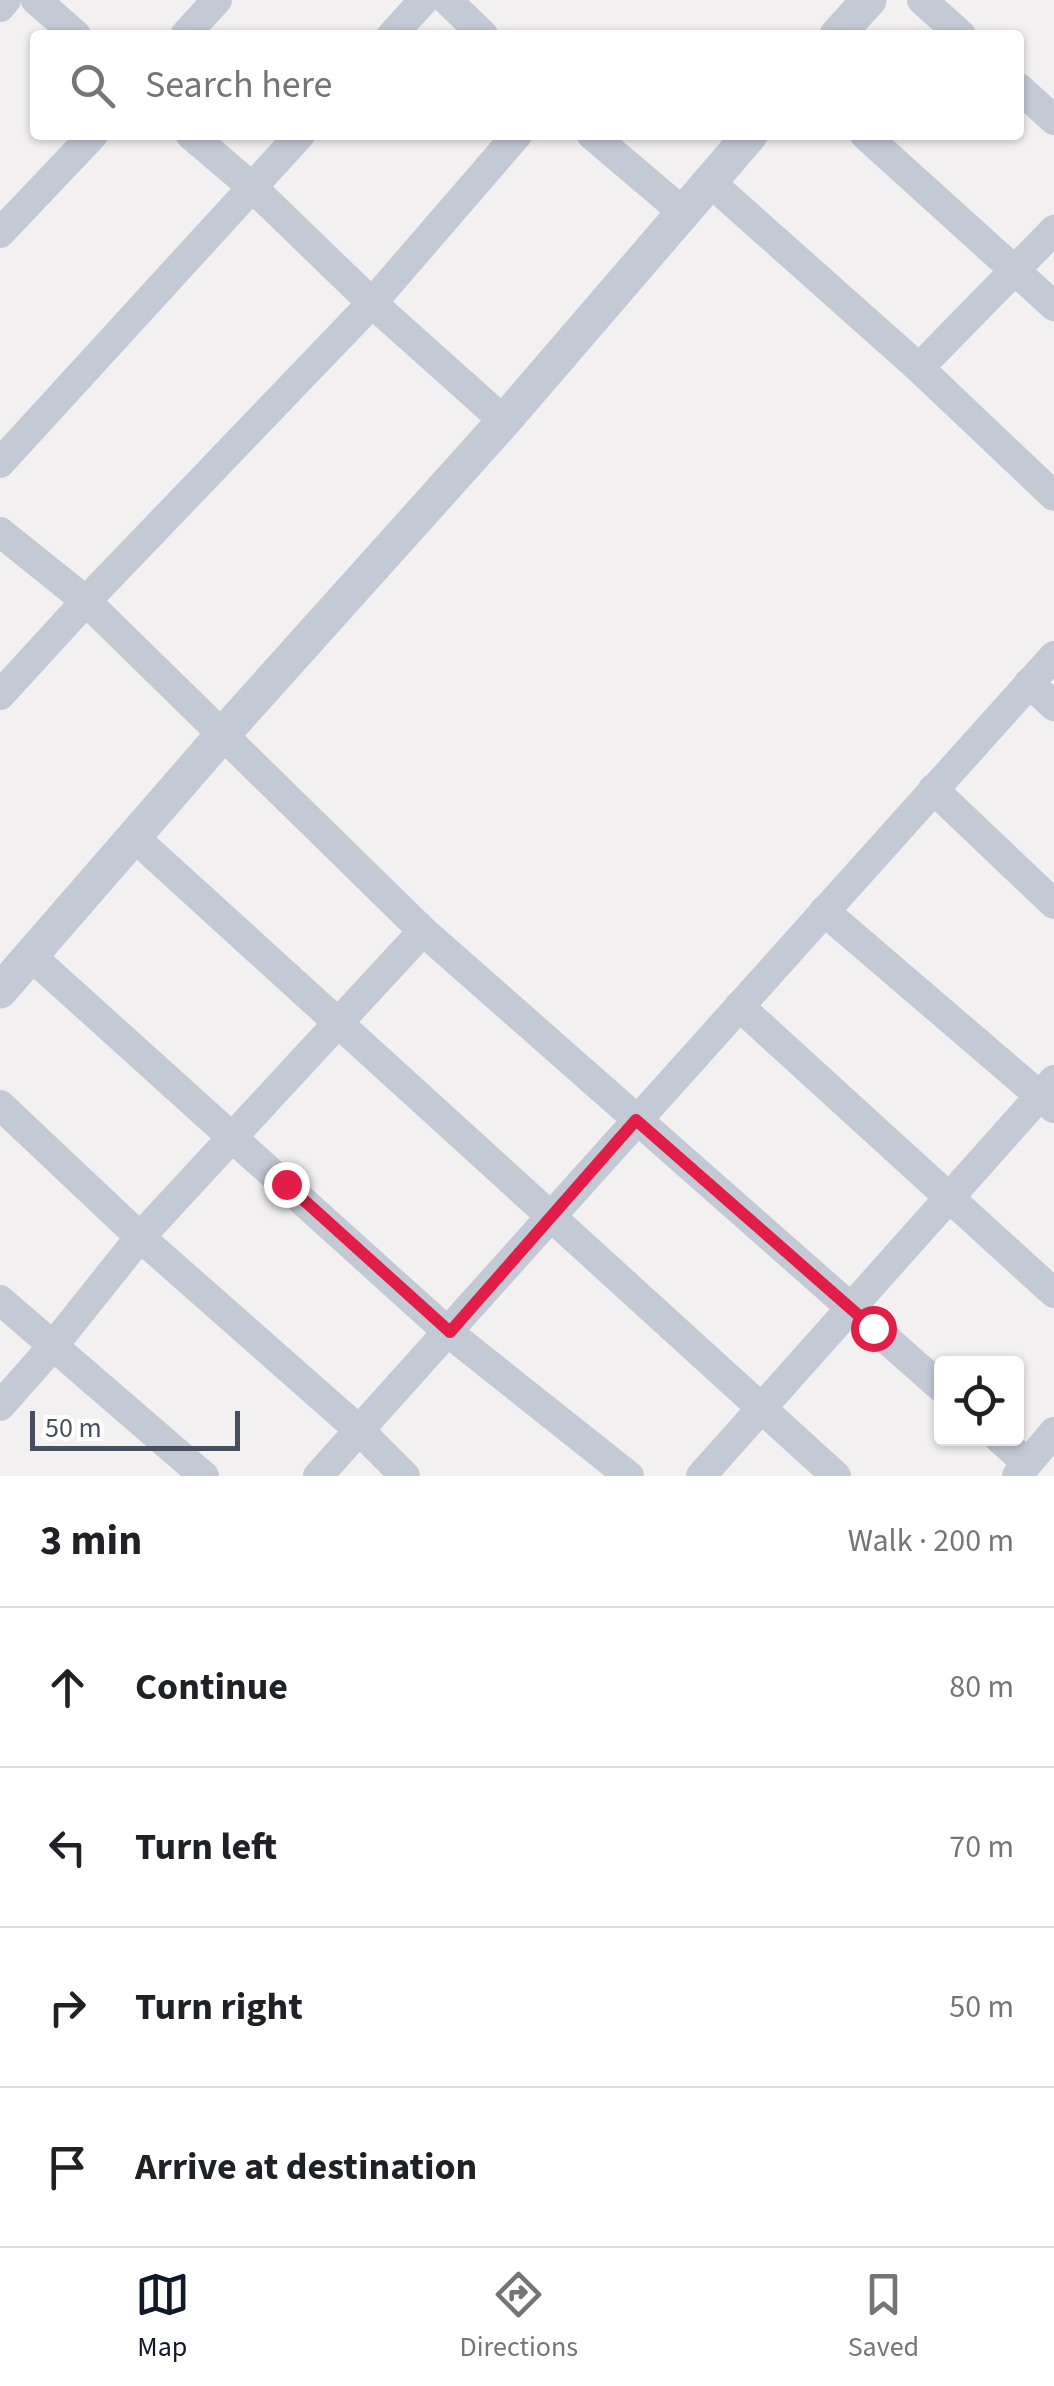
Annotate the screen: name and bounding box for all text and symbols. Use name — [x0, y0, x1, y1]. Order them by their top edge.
search box — [30, 30, 1024, 140]
icon: search — [65, 58, 120, 113]
text: Search here — [145, 58, 332, 112]
route end — [264, 1162, 310, 1208]
route start — [851, 1306, 897, 1352]
map controls — [934, 1356, 1024, 1446]
button: locate — [934, 1356, 1024, 1446]
scale bar — [30, 1406, 240, 1450]
text: 50 m — [45, 1408, 102, 1448]
text: 3 min — [40, 1511, 142, 1571]
text: Walk · 200 m — [848, 1518, 1014, 1564]
icon: ahead — [40, 1660, 95, 1715]
text: Continue — [135, 1660, 288, 1714]
text: 80 m — [949, 1664, 1014, 1710]
icon: left — [40, 1820, 95, 1875]
text: Turn left — [135, 1820, 277, 1874]
text: 70 m — [949, 1824, 1014, 1870]
icon: right — [40, 1980, 95, 2035]
text: Turn right — [135, 1980, 303, 2034]
text: 50 m — [949, 1984, 1014, 2030]
icon: arrive — [40, 2140, 95, 2195]
text: Arrive at destination — [135, 2140, 477, 2194]
tab: Map — [135, 2267, 190, 2367]
tab: Directions — [460, 2267, 578, 2367]
tab: Saved — [848, 2267, 919, 2367]

